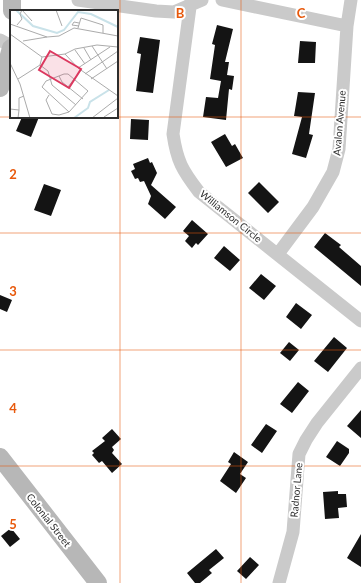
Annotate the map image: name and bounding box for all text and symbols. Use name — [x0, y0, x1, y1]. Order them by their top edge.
text: B — [176, 5, 185, 21]
text: C — [297, 5, 306, 21]
inset map — [10, 10, 118, 118]
street label: Avalon Avenue — [330, 90, 348, 156]
text: 2 — [9, 166, 17, 182]
street label: Williamson Circle — [198, 187, 264, 245]
text: 3 — [9, 283, 17, 299]
text: 4 — [9, 400, 17, 416]
street label: Radnor Lane — [288, 462, 304, 518]
street label: Colonial Street — [24, 491, 74, 549]
text: 5 — [9, 516, 17, 532]

